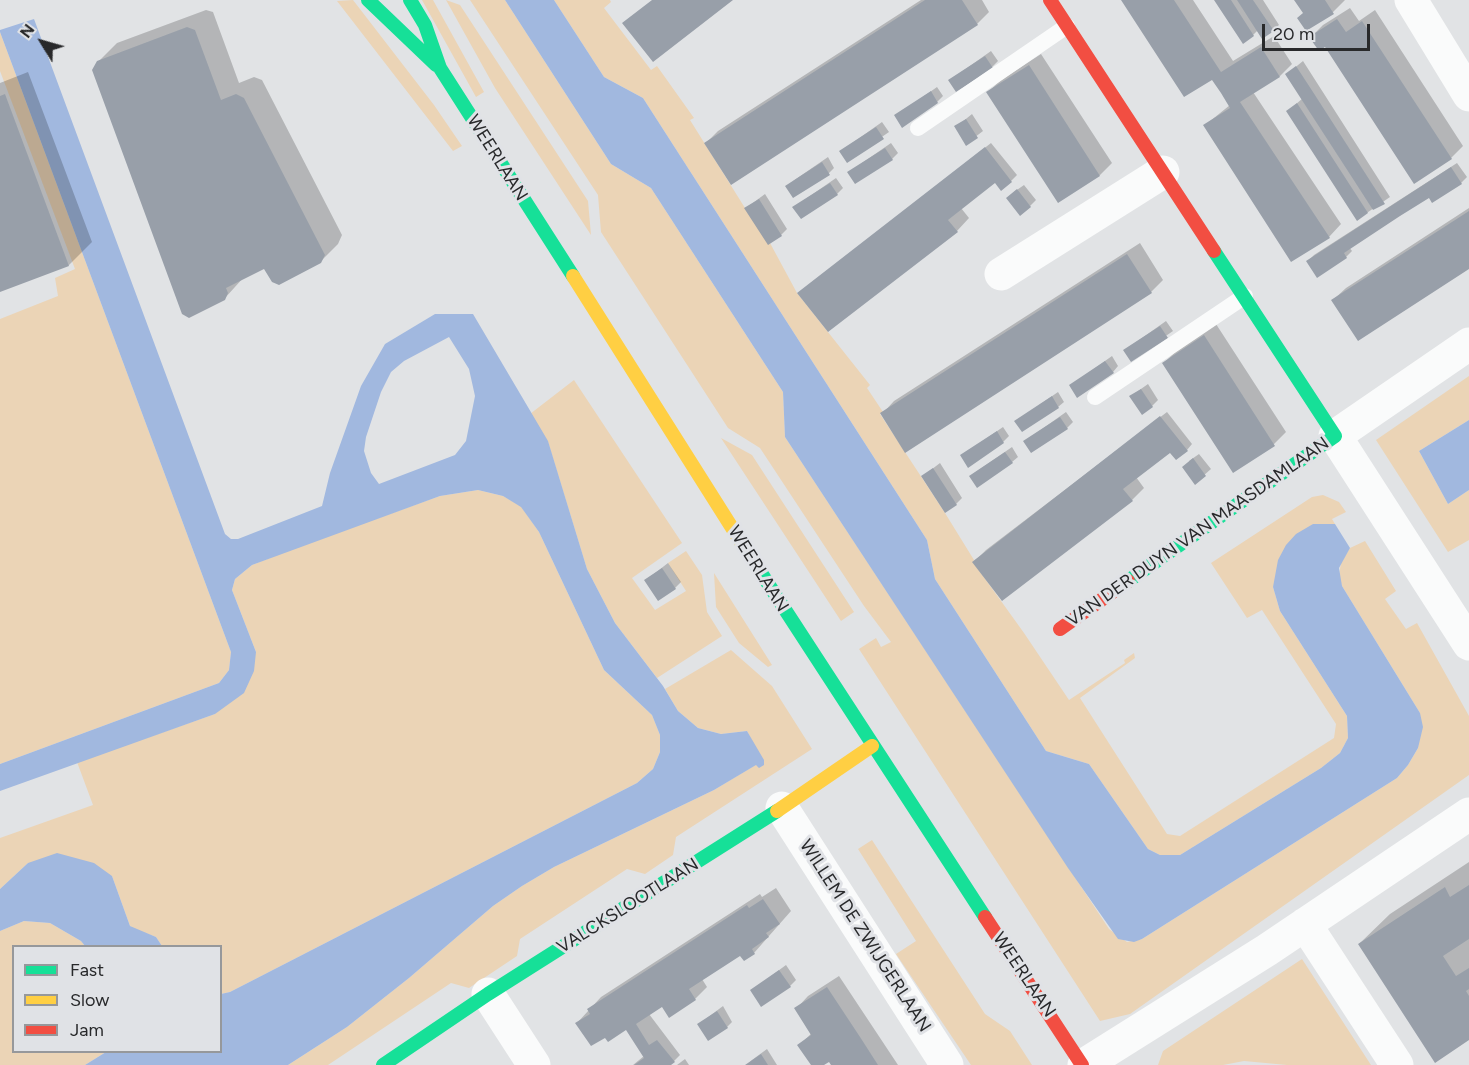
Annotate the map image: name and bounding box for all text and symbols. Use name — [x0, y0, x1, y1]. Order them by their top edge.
north arrow — [12, 12, 72, 72]
scale bar — [1265, 12, 1373, 50]
text: N — [16, 20, 39, 42]
text: 20 m — [1273, 23, 1314, 45]
street label: WEERLAAN — [462, 111, 532, 205]
street label: VAN DER DUYN VAN MAASDAMLAAN — [1063, 433, 1333, 631]
street label: WEERLAAN — [723, 522, 793, 616]
street label: WILLEM DE ZWIJGERLAAN — [795, 836, 935, 1036]
street label: VALCKSLOOTLAAN — [553, 854, 703, 958]
street label: WEERLAAN — [988, 929, 1060, 1021]
legend — [12, 945, 222, 1053]
text: Fast — [70, 959, 104, 981]
text: Slow — [70, 989, 109, 1011]
text: Jam — [70, 1019, 104, 1041]

